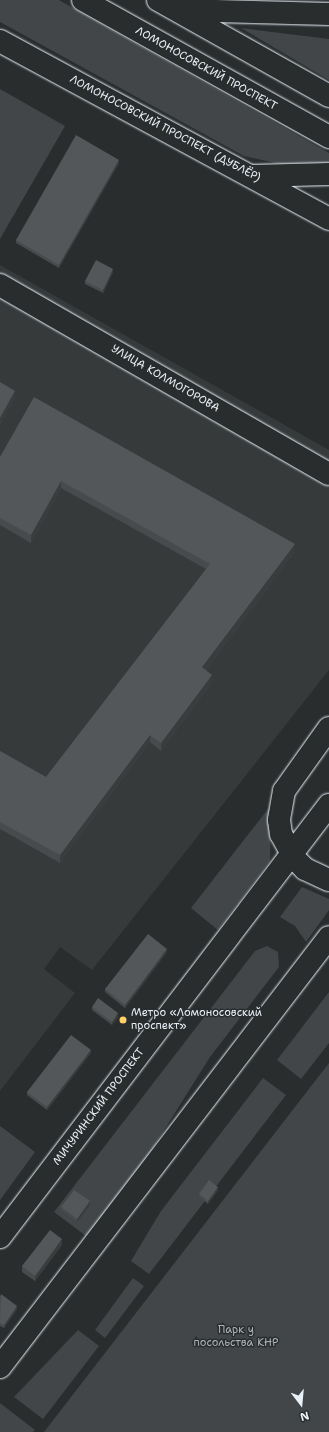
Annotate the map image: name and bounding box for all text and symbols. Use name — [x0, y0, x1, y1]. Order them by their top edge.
street label: ЛОМОНОСОВСКИЙ ПРОСПЕКТ — [133, 24, 279, 114]
street label: ЛОМОНОСОВСКИЙ ПРОСПЕКТ (ДУБЛЁР) — [67, 73, 263, 185]
street label: УЛИЦА КОЛМОГОРОВА — [109, 343, 221, 415]
place label: Метро «Ломоносовский проспект» — [131, 1007, 262, 1033]
marker: Метро «Ломоносовский проспект» — [118, 1015, 128, 1025]
street label: МИЧУРИНСКИЙ ПРОСПЕКТ — [51, 1046, 147, 1168]
park label: Парк у посольства КНР — [194, 1324, 278, 1350]
north arrow — [281, 1384, 321, 1424]
text: N — [298, 1408, 311, 1424]

